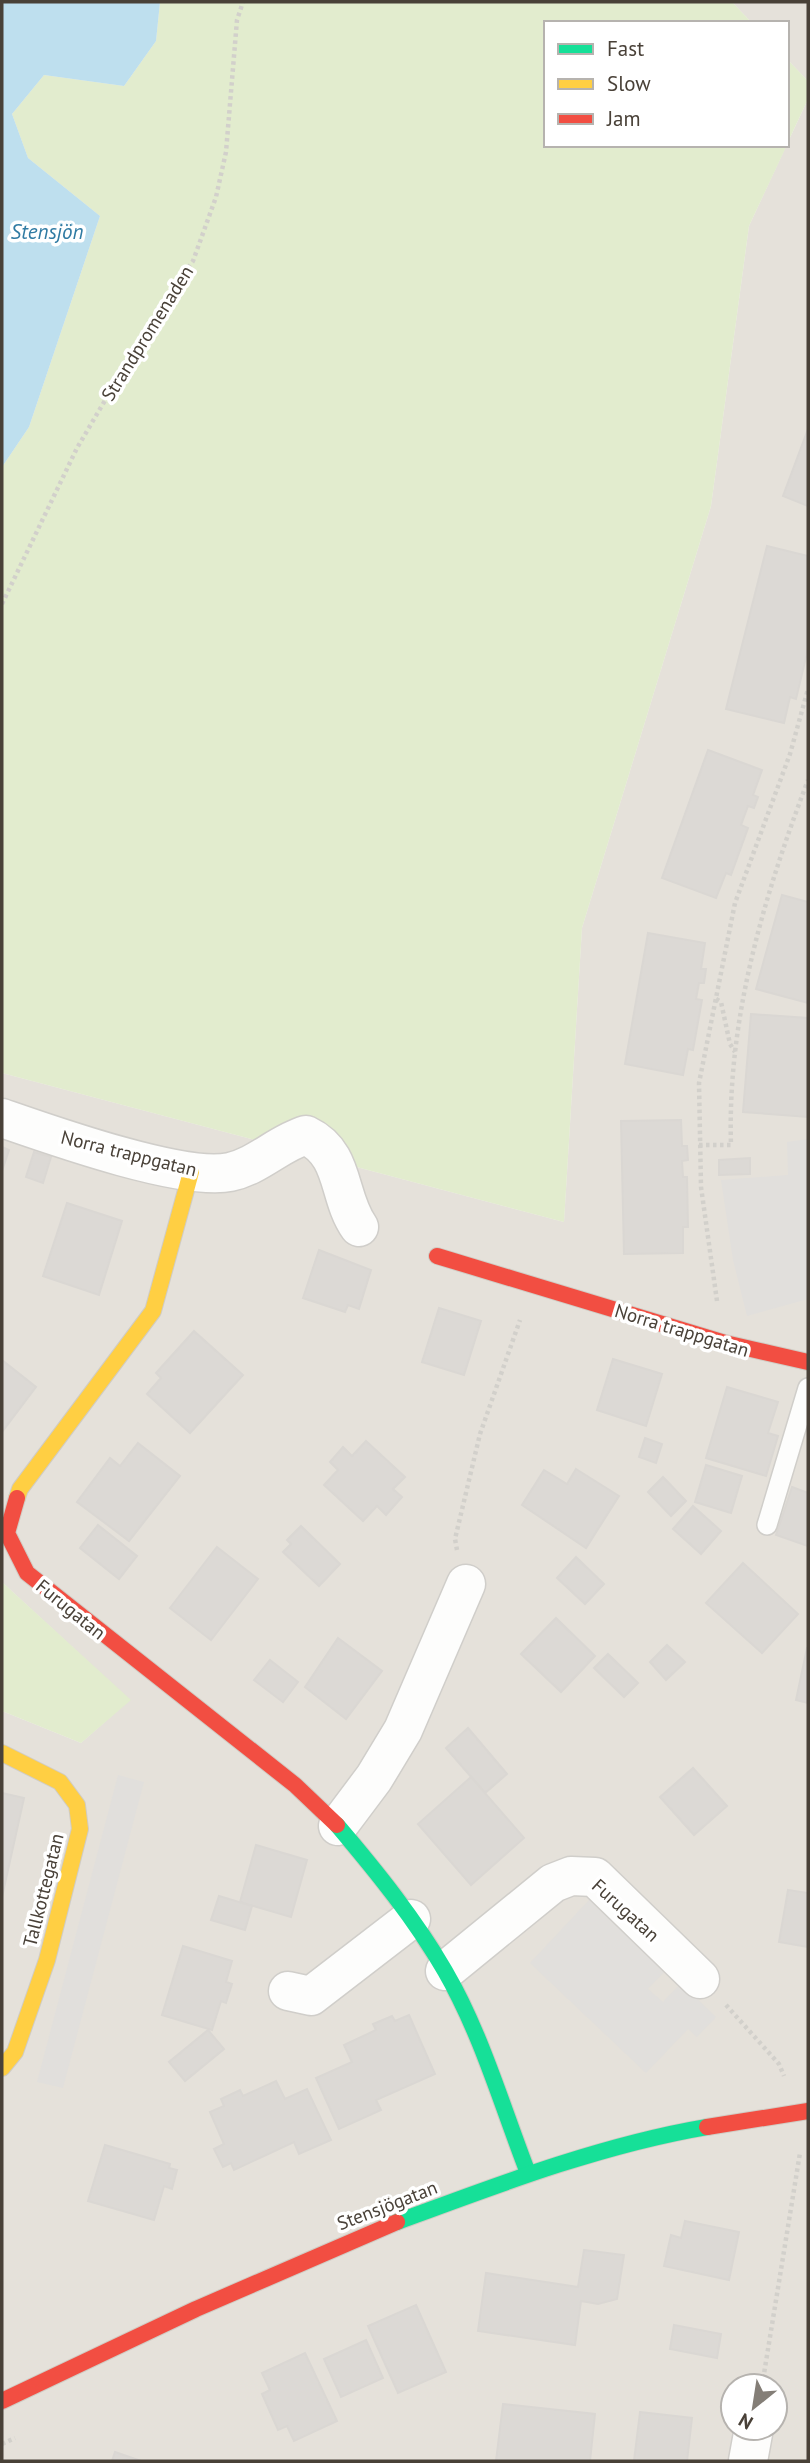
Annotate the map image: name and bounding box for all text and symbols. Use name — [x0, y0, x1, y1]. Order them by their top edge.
legend — [544, 21, 789, 147]
text: Fast — [607, 35, 644, 62]
text: Slow — [607, 70, 651, 97]
text: Jam — [606, 105, 641, 132]
water label: Stensjön — [11, 218, 83, 245]
street label: Strandpromenaden — [96, 261, 198, 405]
street label: Norra trappgatan — [59, 1125, 199, 1181]
street label: Norra trappgatan — [612, 1298, 752, 1362]
street label: Furugatan — [31, 1574, 111, 1644]
street label: Tallkottegatan — [17, 1831, 69, 1949]
street label: Furugatan — [587, 1873, 665, 1947]
street label: Stensjögatan — [333, 2175, 441, 2235]
north arrow — [719, 2372, 789, 2442]
text: N — [734, 2408, 757, 2435]

